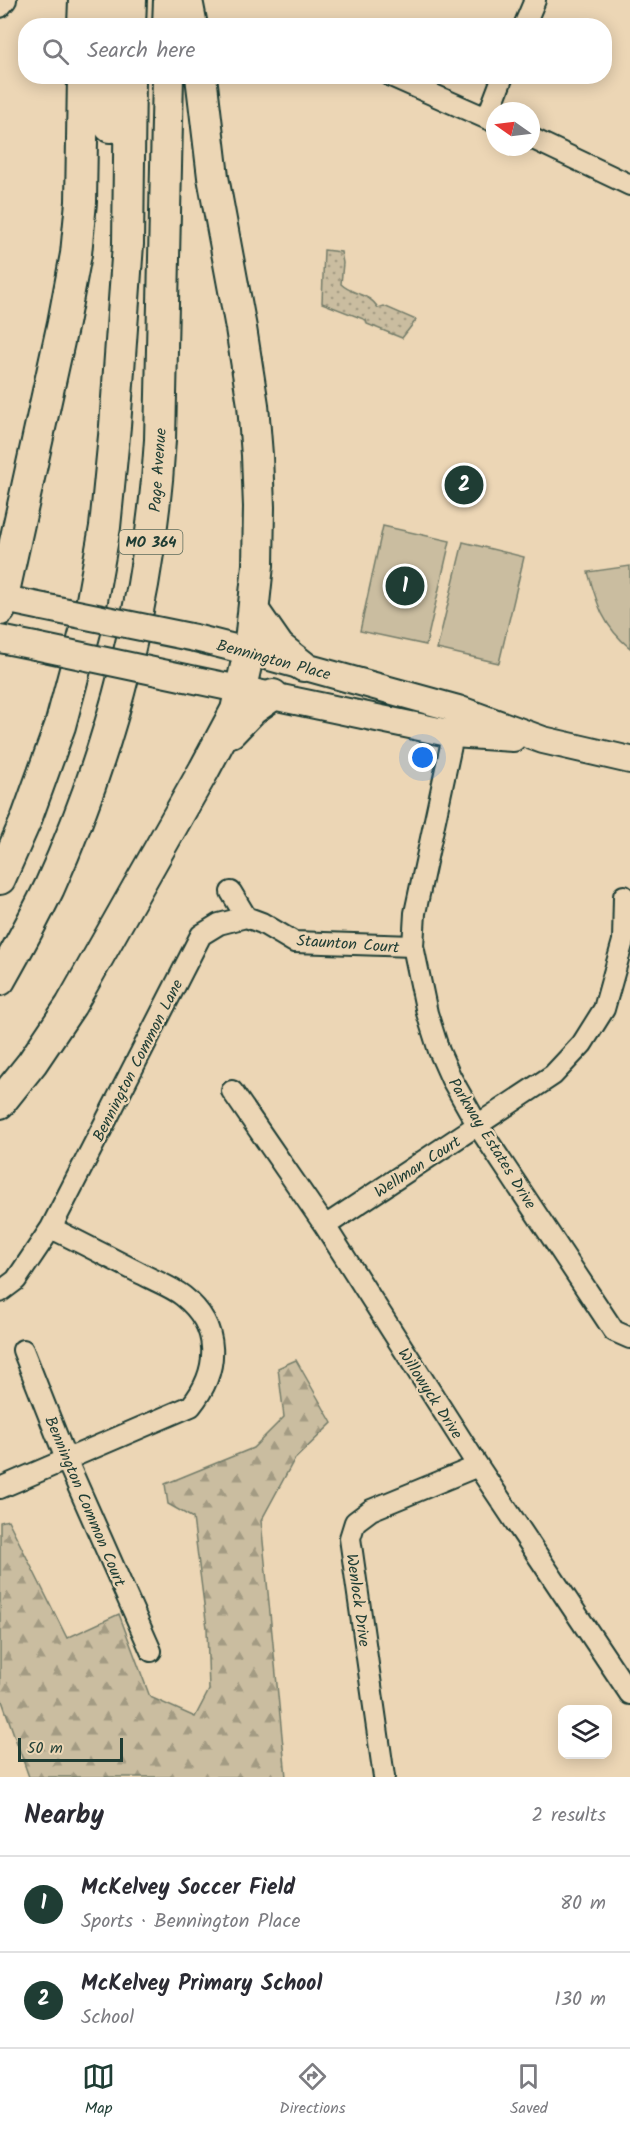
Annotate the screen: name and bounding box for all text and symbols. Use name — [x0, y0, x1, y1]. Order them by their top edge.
search box — [18, 18, 612, 84]
text: Search here — [87, 34, 195, 69]
icon: search — [39, 35, 72, 68]
north arrow — [486, 102, 540, 156]
street label: Page Avenue — [143, 427, 174, 513]
pin: 2 — [444, 462, 484, 508]
road number: MO 364 — [120, 530, 182, 554]
pin: 1 — [386, 564, 424, 608]
street label: Bennington Place — [214, 633, 333, 688]
your location — [408, 743, 437, 772]
street label: Staunton Court — [296, 928, 401, 961]
street label: Bennington Common Lane — [87, 975, 190, 1146]
street label: Parkway Estates Drive — [441, 1073, 542, 1214]
street label: Wellman Court — [370, 1129, 467, 1205]
street label: Willowyck Drive — [391, 1343, 469, 1444]
street label: Bennington Common Court — [37, 1412, 132, 1592]
street label: Wenlock Drive — [339, 1552, 376, 1648]
map controls — [558, 1705, 612, 1759]
button: layers — [558, 1705, 612, 1759]
scale bar — [18, 1735, 123, 1762]
text: 50 m — [27, 1736, 63, 1761]
text: Nearby — [24, 1795, 104, 1837]
text: 2 results — [531, 1800, 606, 1832]
text: McKelvey Soccer Field — [81, 1871, 295, 1906]
text: 1 — [40, 1888, 47, 1920]
text: 80 m — [560, 1888, 606, 1920]
text: Sports · Bennington Place — [81, 1906, 300, 1938]
text: McKelvey Primary School — [81, 1967, 322, 2002]
text: 2 — [38, 1984, 49, 2016]
text: 130 m — [554, 1984, 606, 2016]
text: School — [81, 2002, 134, 2034]
tab: Map — [82, 2060, 115, 2121]
tab: Directions — [279, 2060, 346, 2121]
tab: Saved — [510, 2060, 548, 2121]

